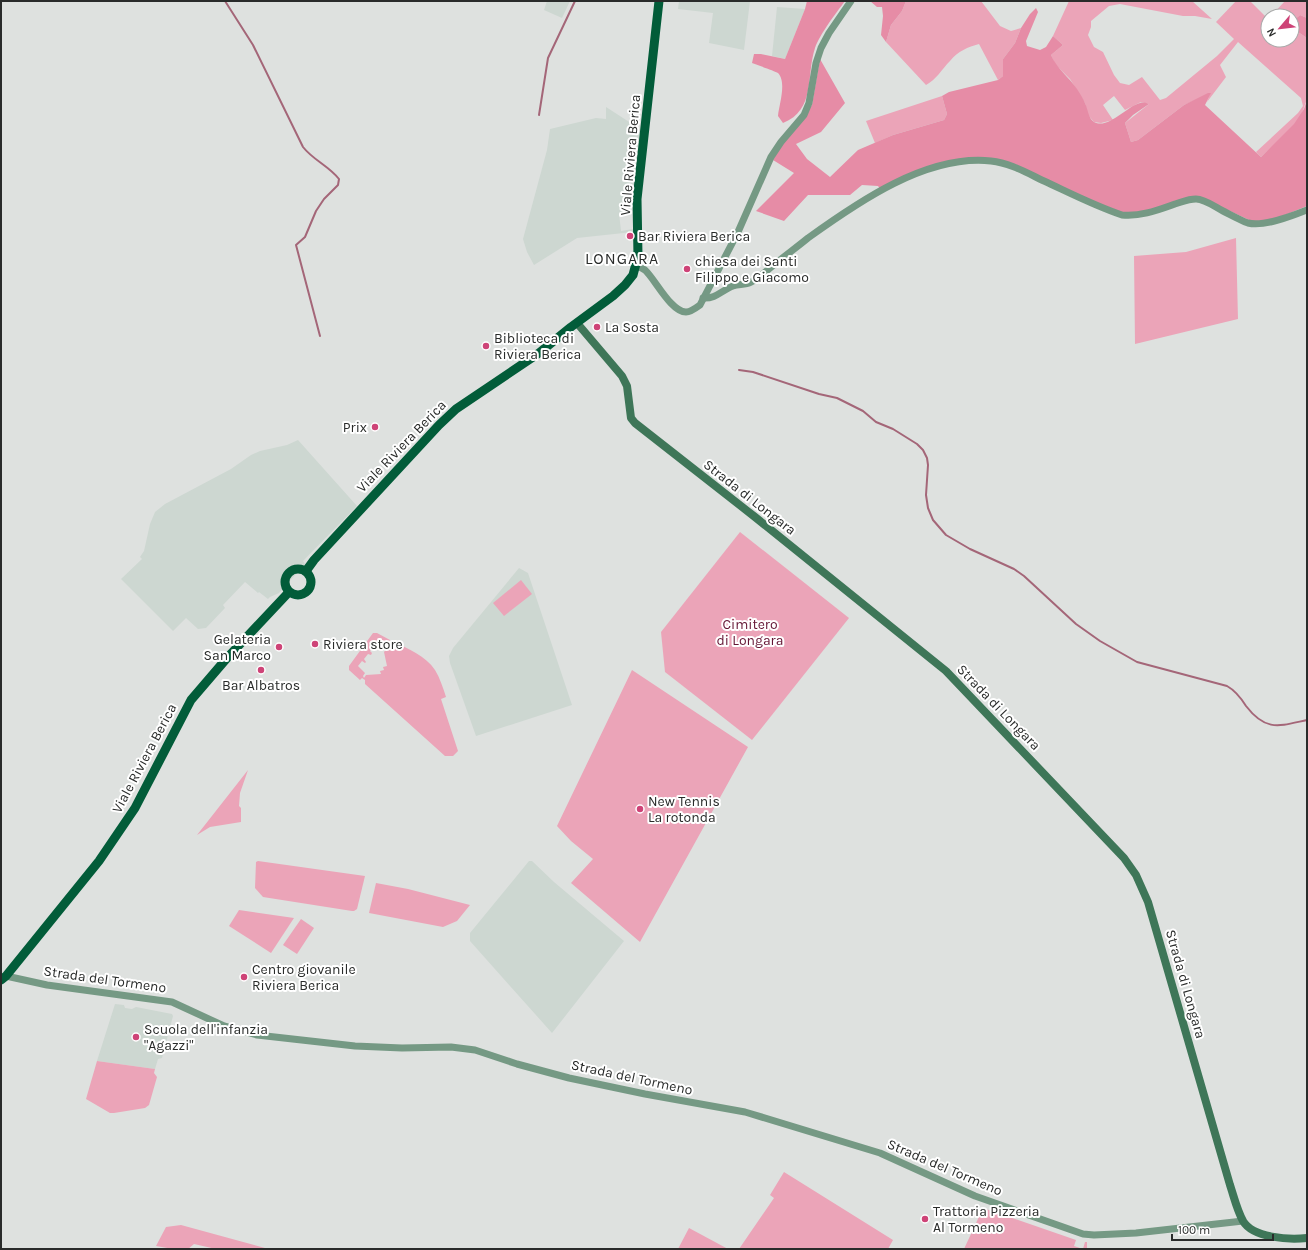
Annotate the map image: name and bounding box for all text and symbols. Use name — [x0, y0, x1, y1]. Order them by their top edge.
north arrow — [1260, 8, 1300, 48]
text: N — [1264, 26, 1279, 39]
street label: Viale Riviera Berica — [617, 94, 644, 216]
place label: Bar Riviera Berica — [638, 228, 750, 245]
marker: Bar Riviera Berica — [625, 231, 635, 241]
district label: LONGARA — [585, 249, 659, 268]
place label: chiesa dei Santi Filippo e Giacomo — [695, 253, 809, 286]
marker: chiesa dei Santi Filippo e Giacomo — [682, 264, 692, 274]
place label: La Sosta — [605, 319, 659, 336]
marker: La Sosta — [592, 322, 602, 332]
place label: Biblioteca di Riviera Berica — [494, 330, 581, 363]
marker: Biblioteca di Riviera Berica — [481, 341, 491, 351]
street label: Viale Riviera Berica — [353, 397, 450, 496]
place label: Prix — [343, 419, 367, 436]
marker: Prix — [370, 422, 380, 432]
street label: Strada di Longara — [700, 456, 799, 539]
park label: Cimitero di Longara — [717, 616, 783, 649]
place label: Gelateria San Marco — [204, 631, 271, 664]
place label: Riviera store — [323, 636, 403, 653]
marker: Riviera store — [310, 639, 320, 649]
marker: Gelateria San Marco — [274, 642, 284, 652]
street label: Strada di Longara — [953, 661, 1044, 754]
marker: Bar Albatros — [256, 665, 266, 675]
place label: Bar Albatros — [222, 677, 300, 694]
street label: Viale Riviera Berica — [108, 701, 180, 816]
place label: New Tennis La rotonda — [648, 793, 720, 826]
marker: New Tennis La rotonda — [635, 804, 645, 814]
street label: Strada di Longara — [1162, 928, 1209, 1041]
place label: Centro giovanile Riviera Berica — [252, 961, 356, 994]
street label: Strada del Tormeno — [43, 962, 167, 997]
marker: Centro giovanile Riviera Berica — [239, 972, 249, 982]
place label: Scuola dell'infanzia "Agazzi" — [144, 1021, 268, 1054]
marker: Scuola dell'infanzia "Agazzi" — [131, 1032, 141, 1042]
street label: Strada del Tormeno — [570, 1056, 694, 1099]
street label: Strada del Tormeno — [885, 1135, 1005, 1199]
place label: Trattoria Pizzeria Al Tormeno — [933, 1203, 1040, 1236]
marker: Trattoria Pizzeria Al Tormeno — [920, 1214, 930, 1224]
scale bar — [1172, 1216, 1273, 1242]
text: 100 m — [1178, 1223, 1210, 1237]

